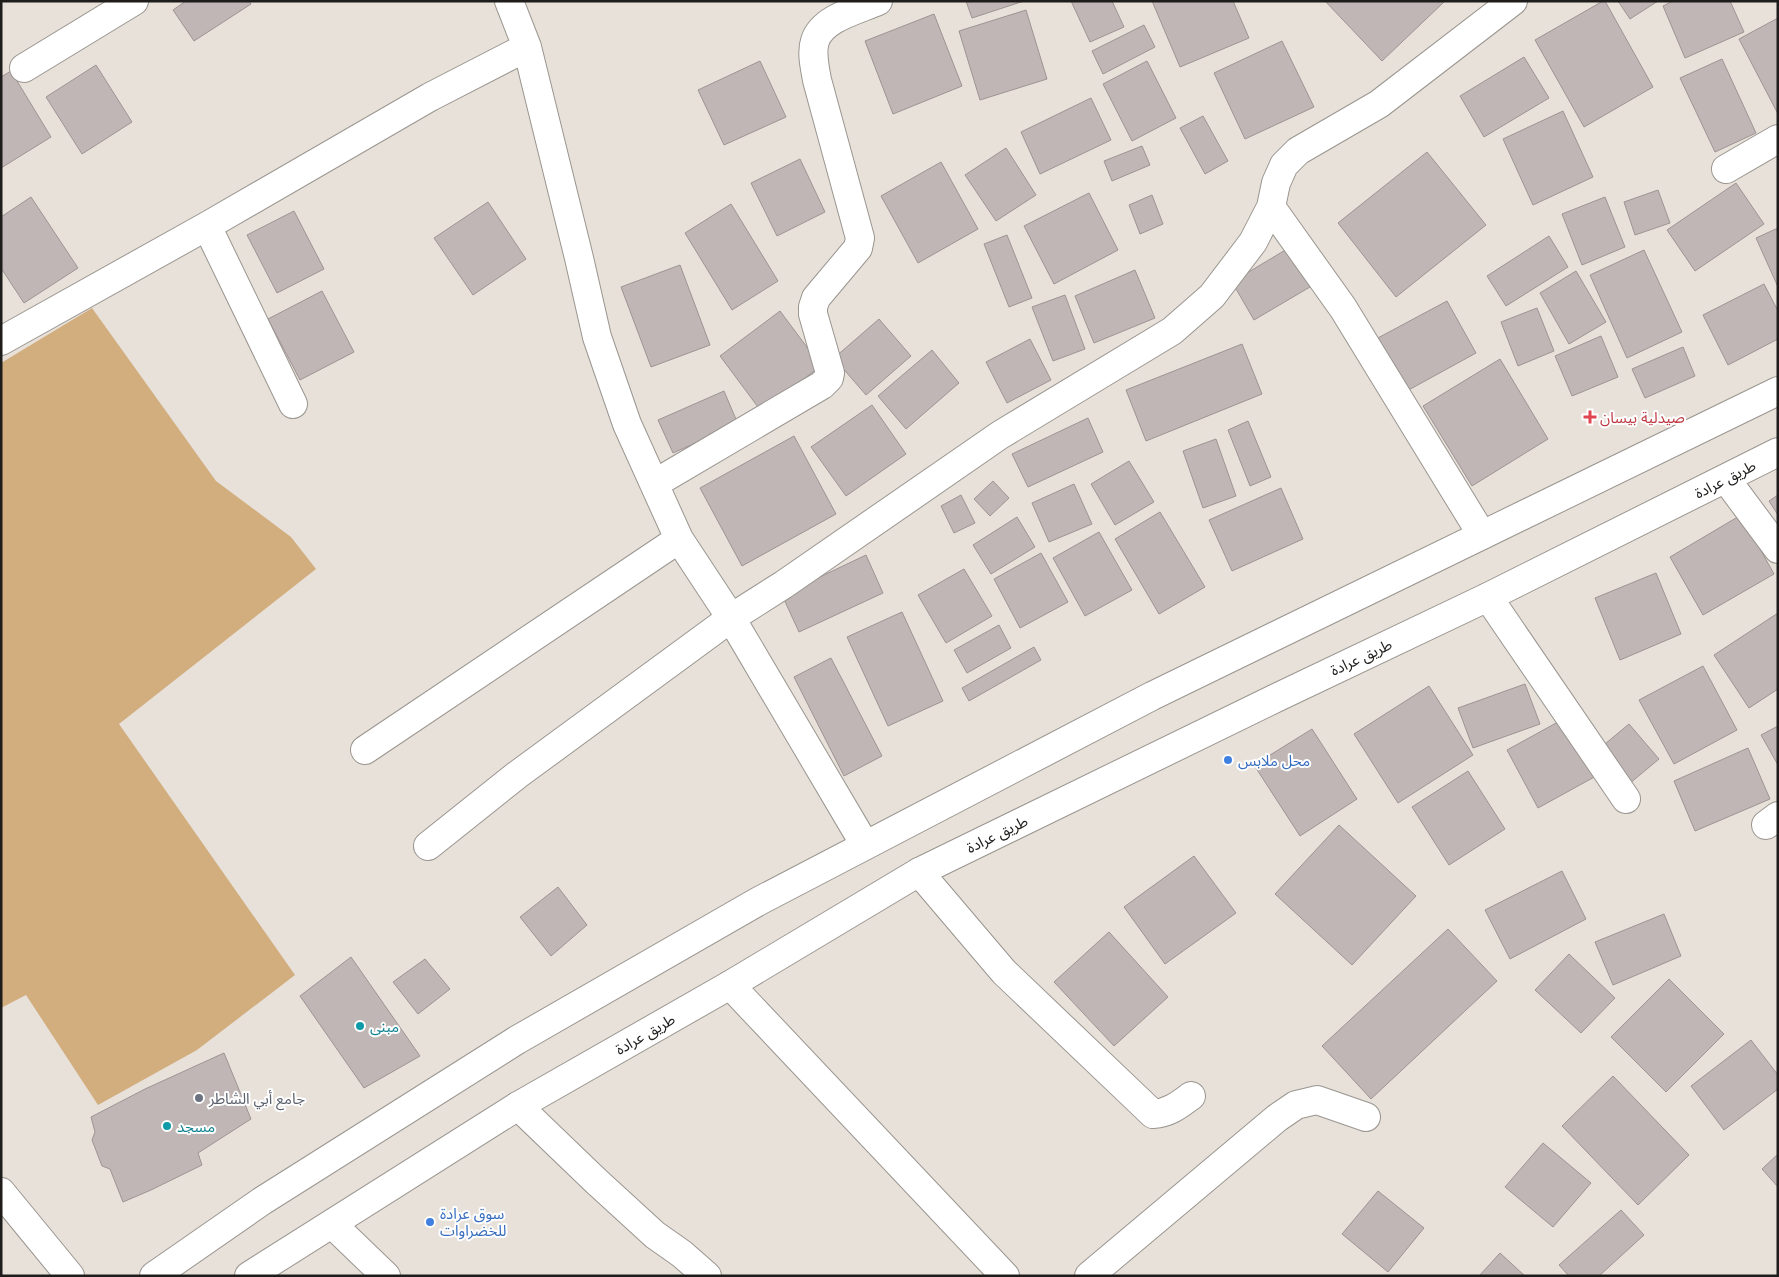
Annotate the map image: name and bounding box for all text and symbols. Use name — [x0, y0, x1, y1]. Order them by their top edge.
place label: صيدلية بيسان — [1600, 408, 1685, 427]
marker: صيدلية بيسان — [1584, 411, 1596, 423]
street label: طريق عرادة — [1691, 456, 1759, 503]
street label: طريق عرادة — [1327, 634, 1395, 680]
place label: محل ملابس — [1238, 751, 1310, 770]
marker: محل ملابس — [1222, 754, 1234, 766]
street label: طريق عرادة — [963, 811, 1031, 858]
street label: طريق عرادة — [612, 1009, 679, 1060]
place label: مبنى — [370, 1017, 399, 1036]
marker: مبنى — [354, 1020, 366, 1032]
place label: جامع أبي الشاطر — [208, 1089, 305, 1111]
marker: جامع أبي الشاطر — [193, 1092, 205, 1104]
place label: مسجد — [177, 1117, 215, 1136]
marker: مسجد — [161, 1120, 173, 1132]
place label: سوق عرادة للخضراوات — [440, 1204, 507, 1240]
marker: سوق عرادة للخضراوات — [424, 1216, 436, 1228]

